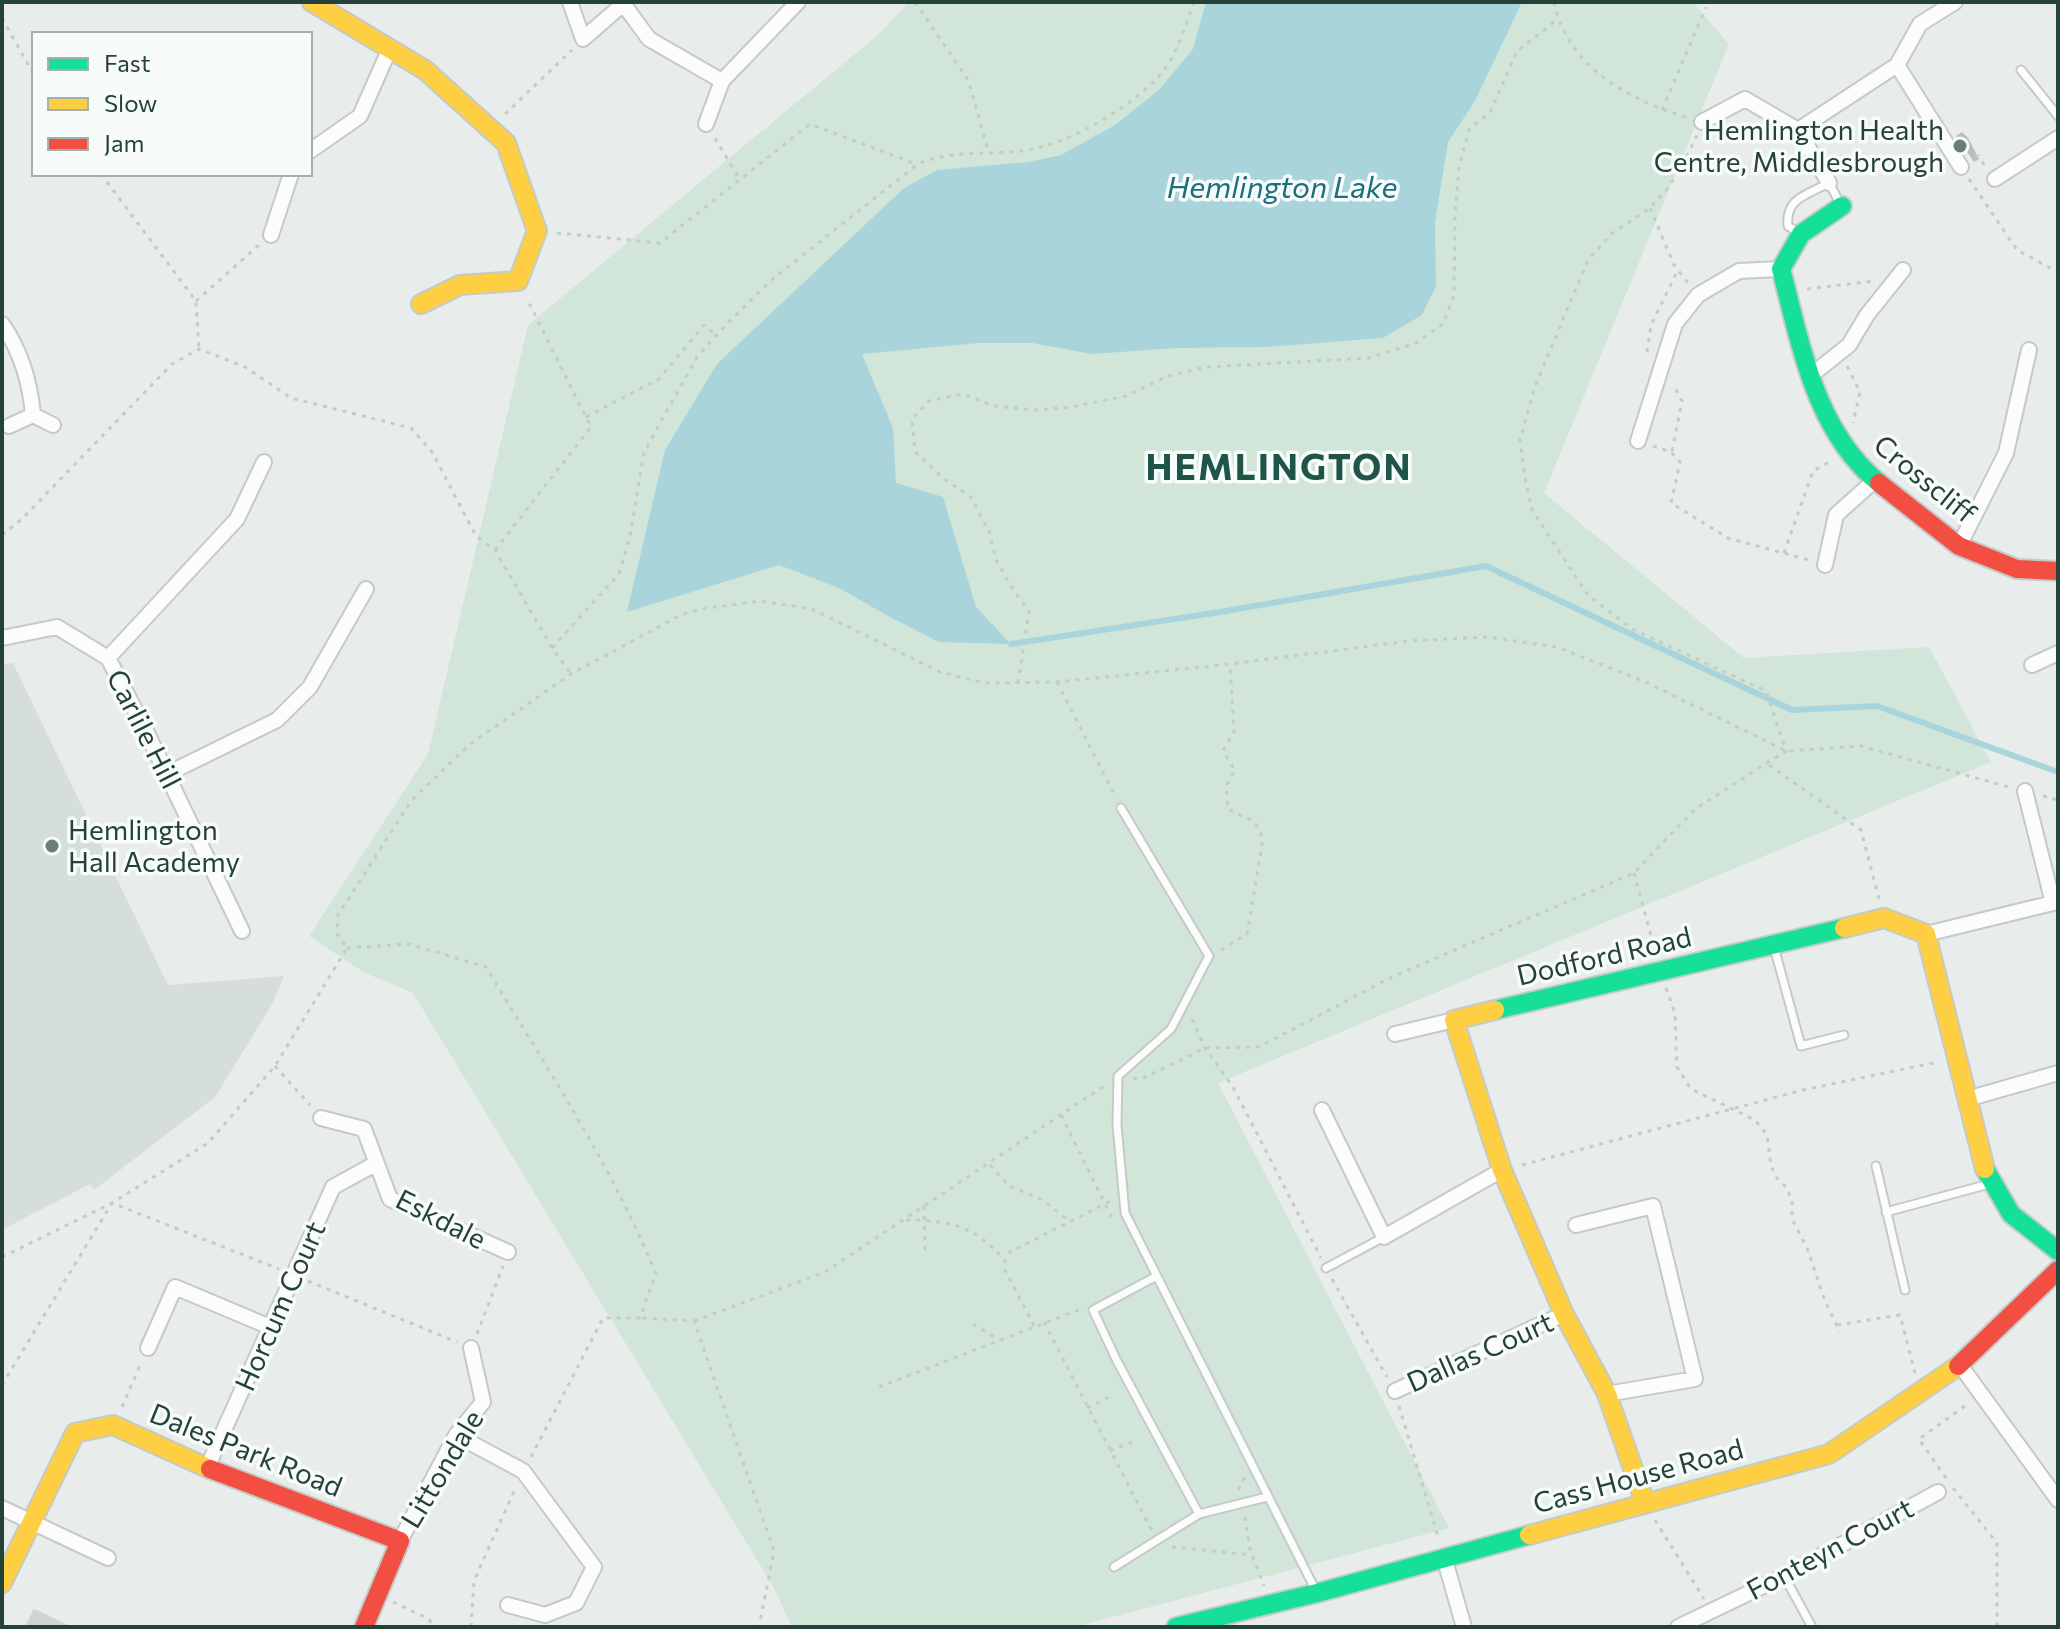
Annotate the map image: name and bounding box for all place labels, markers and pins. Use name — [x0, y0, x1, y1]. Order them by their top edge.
place label: Hemlington Health Centre, Middlesbrough — [1654, 112, 1944, 178]
marker: Hemlington Health Centre, Middlesbrough — [1951, 137, 1969, 155]
place label: Hemlington Hall Academy — [68, 812, 240, 878]
marker: Hemlington Hall Academy — [43, 837, 61, 855]

